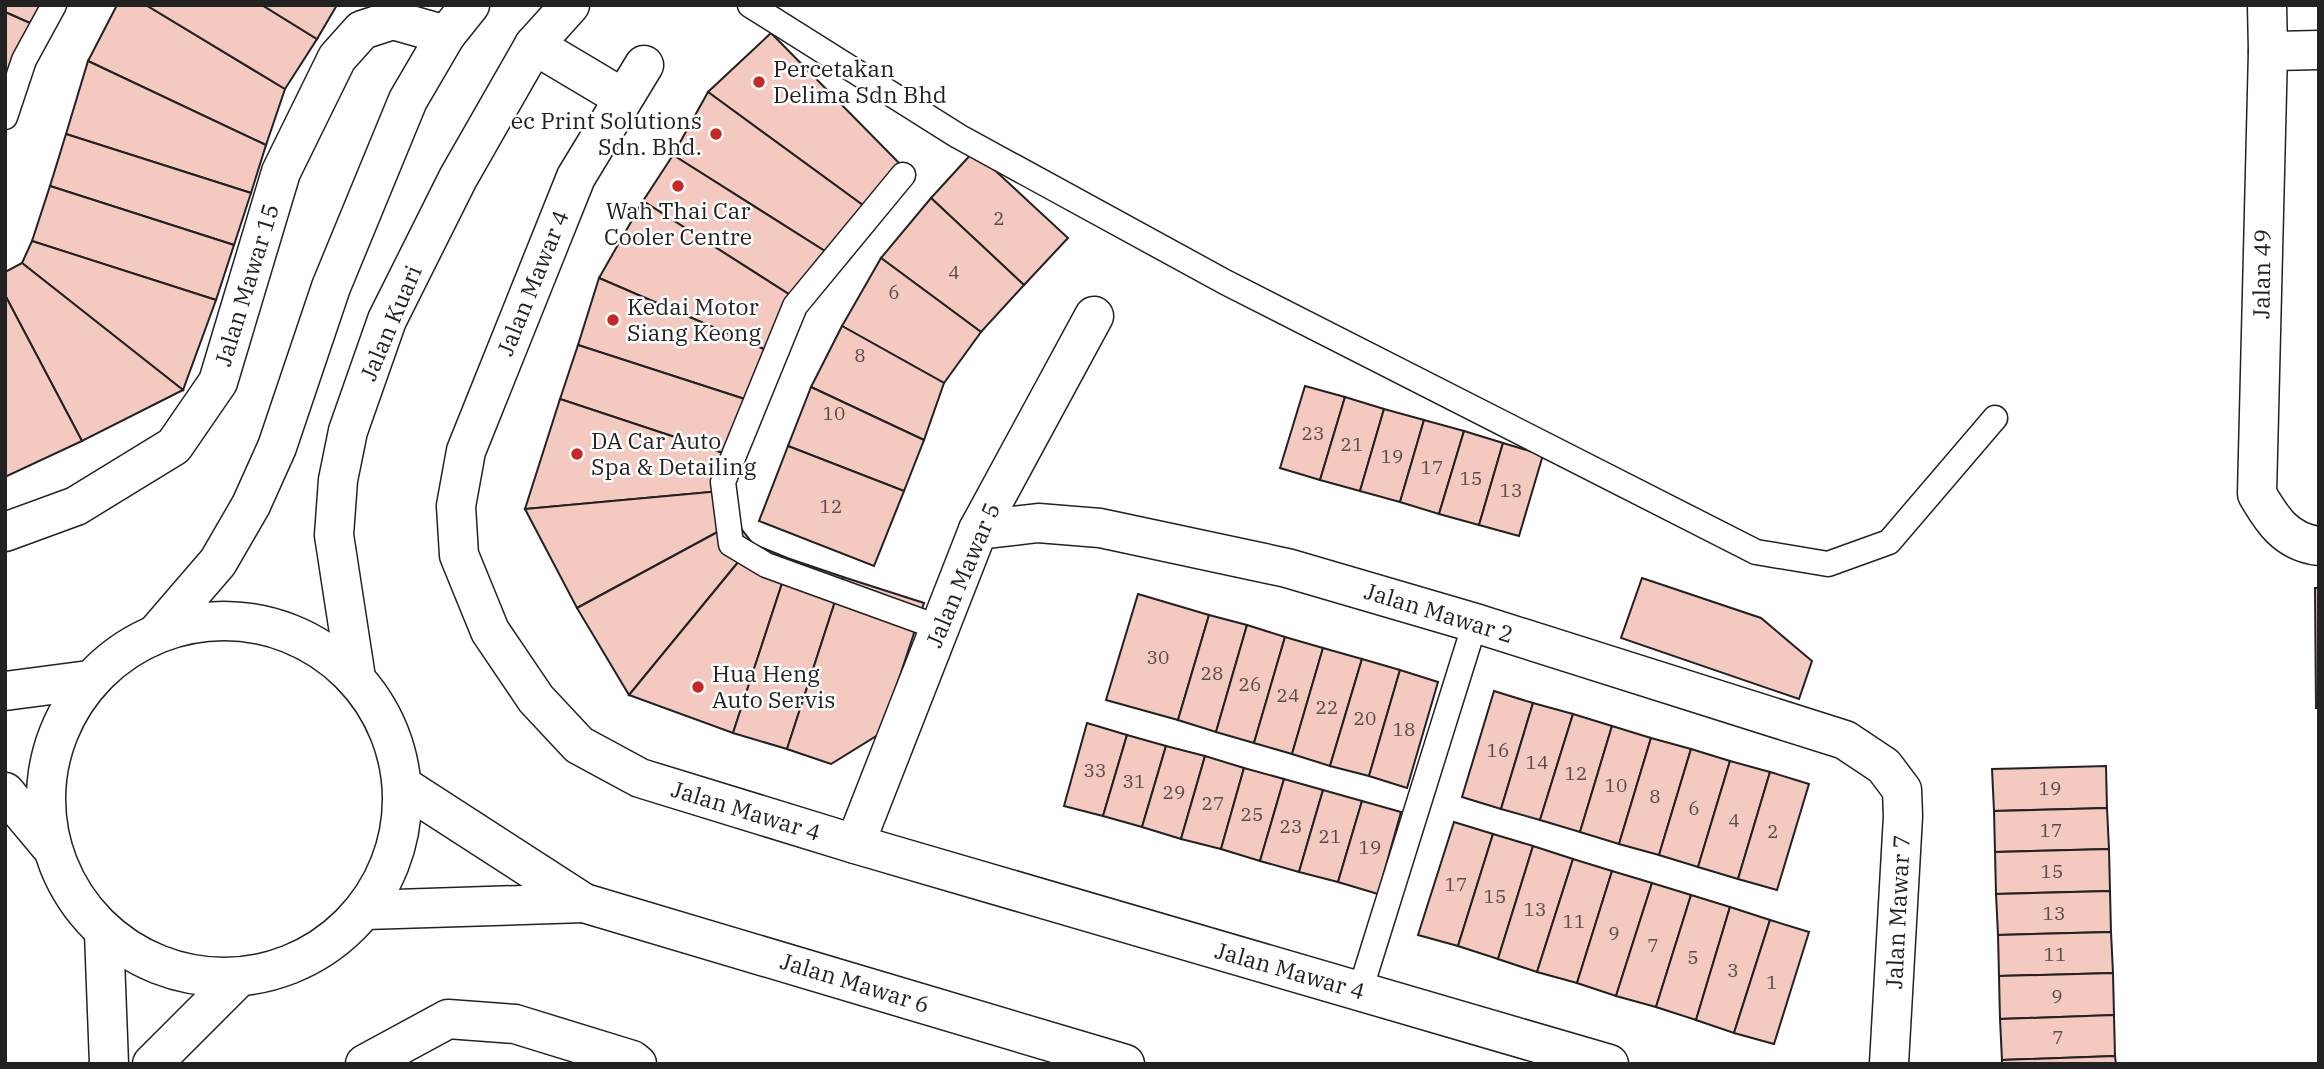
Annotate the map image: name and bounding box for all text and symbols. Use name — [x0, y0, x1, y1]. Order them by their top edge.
place label: Percetakan Delima Sdn Bhd — [773, 53, 947, 109]
marker: Percetakan Delima Sdn Bhd — [751, 74, 767, 90]
place label: ec Print Solutions Sdn. Bhd. — [511, 105, 702, 161]
marker: ec Print Solutions Sdn. Bhd. — [708, 126, 724, 142]
marker: Wah Thai Car Cooler Centre — [670, 178, 686, 194]
place label: Wah Thai Car Cooler Centre — [604, 195, 752, 251]
street label: Jalan Mawar 15 — [207, 200, 285, 370]
street label: Jalan Mawar 4 — [489, 205, 575, 360]
house number: 2 — [993, 206, 1005, 230]
street label: Jalan 49 — [2245, 229, 2277, 319]
street label: Jalan Kuari — [352, 260, 428, 385]
house number: 4 — [948, 260, 960, 284]
house number: 6 — [888, 280, 900, 304]
place label: Kedai Motor Siang Keong — [627, 291, 762, 347]
marker: Kedai Motor Siang Keong — [605, 312, 621, 328]
house number: 8 — [854, 343, 866, 367]
house number: 10 — [823, 401, 845, 425]
house number: 23 — [1302, 421, 1324, 445]
place label: DA Car Auto Spa & Detailing — [591, 425, 757, 481]
house number: 21 — [1341, 432, 1363, 456]
house number: 19 — [1381, 444, 1403, 468]
marker: DA Car Auto Spa & Detailing — [569, 446, 585, 462]
house number: 17 — [1421, 455, 1443, 479]
house number: 15 — [1460, 466, 1482, 490]
house number: 13 — [1500, 478, 1522, 502]
house number: 12 — [820, 494, 842, 518]
street label: Jalan Mawar 5 — [918, 498, 1006, 652]
street label: Jalan Mawar 2 — [1361, 575, 1518, 649]
house number: 30 — [1147, 645, 1169, 669]
place label: Hua Heng Auto Servis — [712, 658, 835, 714]
house number: 28 — [1201, 661, 1223, 685]
house number: 26 — [1239, 672, 1261, 696]
marker: Hua Heng Auto Servis — [690, 679, 706, 695]
house number: 24 — [1277, 683, 1299, 707]
house number: 22 — [1316, 695, 1338, 719]
house number: 20 — [1354, 706, 1376, 730]
house number: 18 — [1393, 717, 1415, 741]
house number: 16 — [1487, 738, 1509, 762]
house number: 14 — [1526, 750, 1548, 774]
house number: 33 — [1084, 758, 1106, 782]
house number: 12 — [1565, 761, 1587, 785]
house number: 31 — [1123, 769, 1145, 793]
street label: Jalan Mawar 4 — [668, 773, 825, 847]
house number: 10 — [1605, 773, 1627, 797]
house number: 19 — [2039, 776, 2061, 800]
house number: 29 — [1163, 780, 1185, 804]
house number: 8 — [1649, 784, 1661, 808]
house number: 27 — [1202, 791, 1224, 815]
house number: 6 — [1688, 796, 1700, 820]
house number: 25 — [1241, 802, 1263, 826]
house number: 4 — [1728, 808, 1740, 832]
house number: 23 — [1280, 814, 1302, 838]
house number: 17 — [2040, 818, 2062, 842]
house number: 2 — [1767, 819, 1779, 843]
house number: 21 — [1319, 824, 1341, 848]
street label: Jalan Mawar 7 — [1878, 834, 1916, 990]
house number: 19 — [1359, 835, 1381, 859]
house number: 15 — [2041, 859, 2063, 883]
house number: 17 — [1445, 872, 1467, 896]
house number: 15 — [1484, 884, 1506, 908]
house number: 13 — [1524, 897, 1546, 921]
house number: 13 — [2043, 901, 2065, 925]
house number: 11 — [1563, 909, 1585, 933]
house number: 9 — [1608, 921, 1620, 945]
house number: 7 — [1647, 933, 1659, 957]
street label: Jalan Mawar 4 — [1212, 934, 1369, 1006]
house number: 11 — [2044, 942, 2066, 966]
street label: Jalan Mawar 6 — [777, 945, 934, 1019]
house number: 5 — [1687, 945, 1699, 969]
house number: 3 — [1727, 958, 1739, 982]
house number: 1 — [1766, 970, 1778, 994]
house number: 9 — [2051, 984, 2063, 1008]
house number: 7 — [2052, 1025, 2064, 1049]

